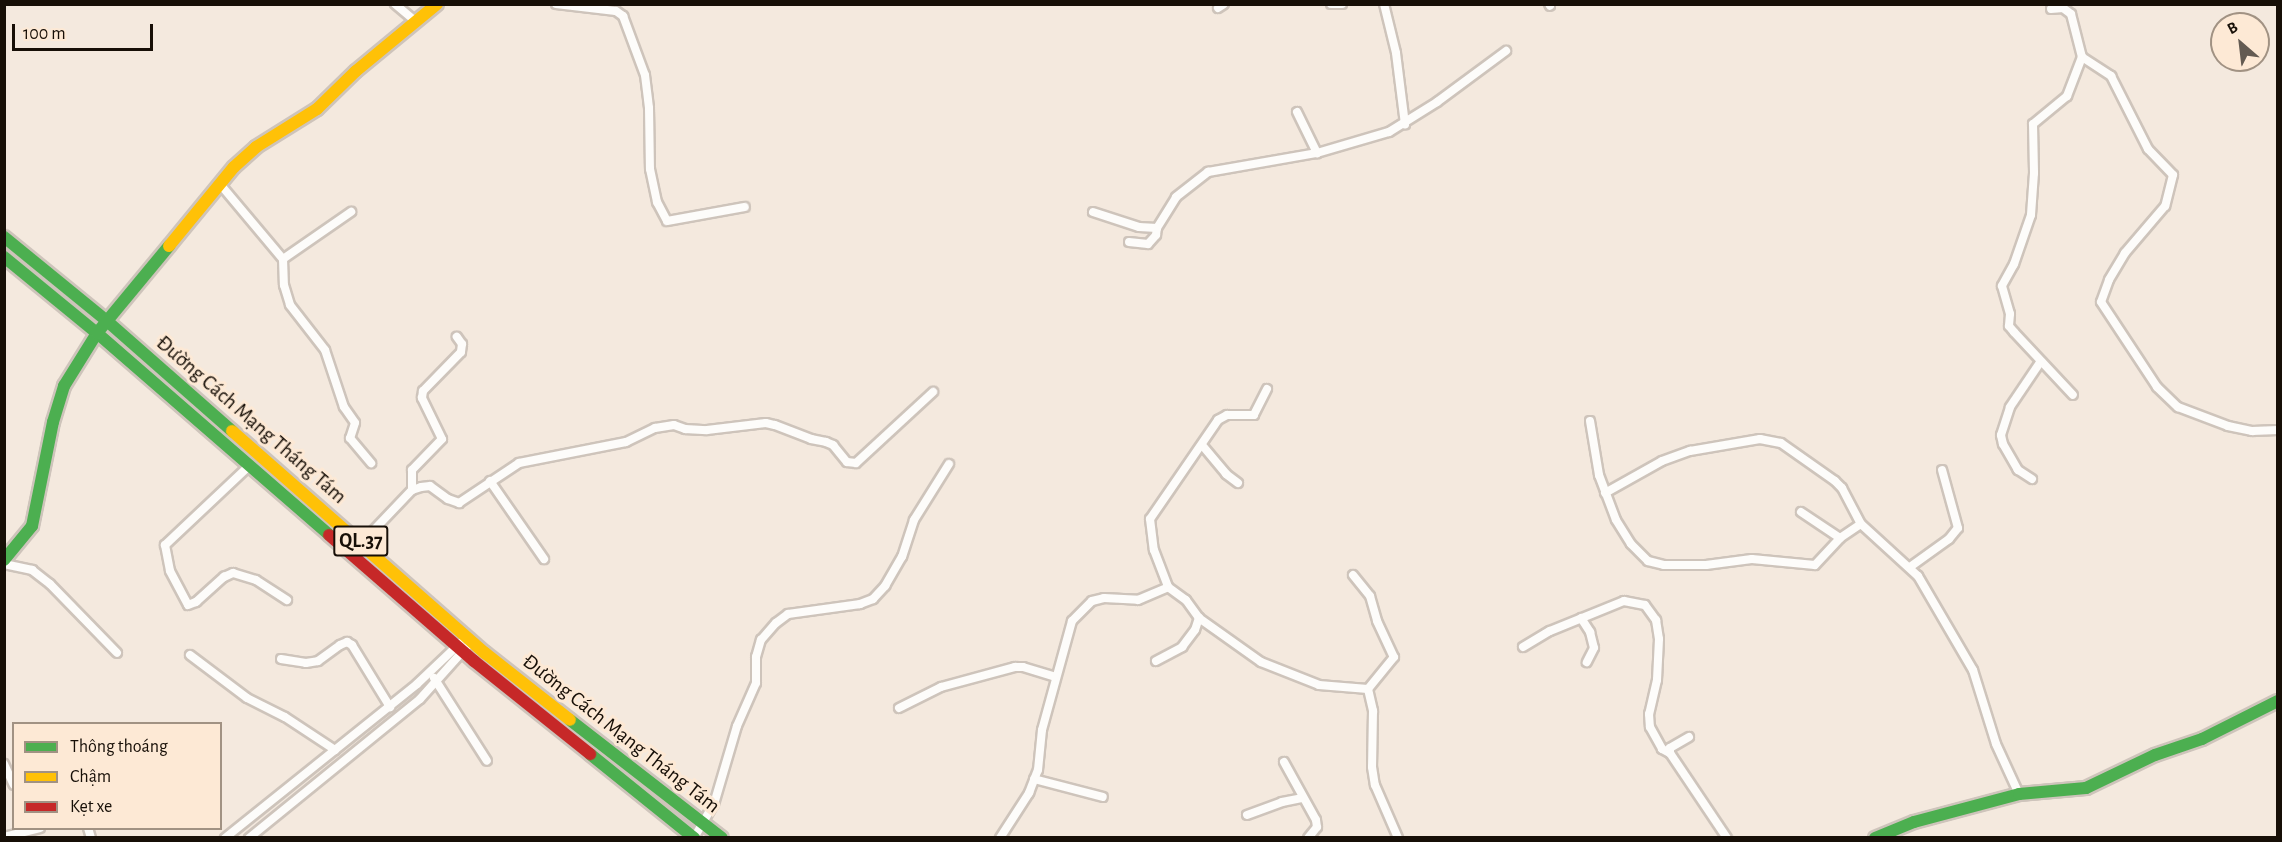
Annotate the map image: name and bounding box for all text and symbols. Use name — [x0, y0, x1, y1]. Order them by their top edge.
scale bar — [15, 12, 156, 50]
north arrow — [2210, 12, 2270, 72]
text: B — [2225, 19, 2240, 37]
text: 100 m — [23, 25, 66, 43]
street label: Đường Cách Mạng Tháng Tám — [151, 331, 351, 509]
road number: QL.37 — [332, 524, 389, 558]
street label: Đường Cách Mạng Tháng Tám — [517, 649, 725, 819]
legend — [12, 722, 222, 830]
text: Thông thoáng — [70, 738, 168, 756]
text: Chậm — [70, 768, 111, 786]
text: Kẹt xe — [70, 798, 112, 816]

